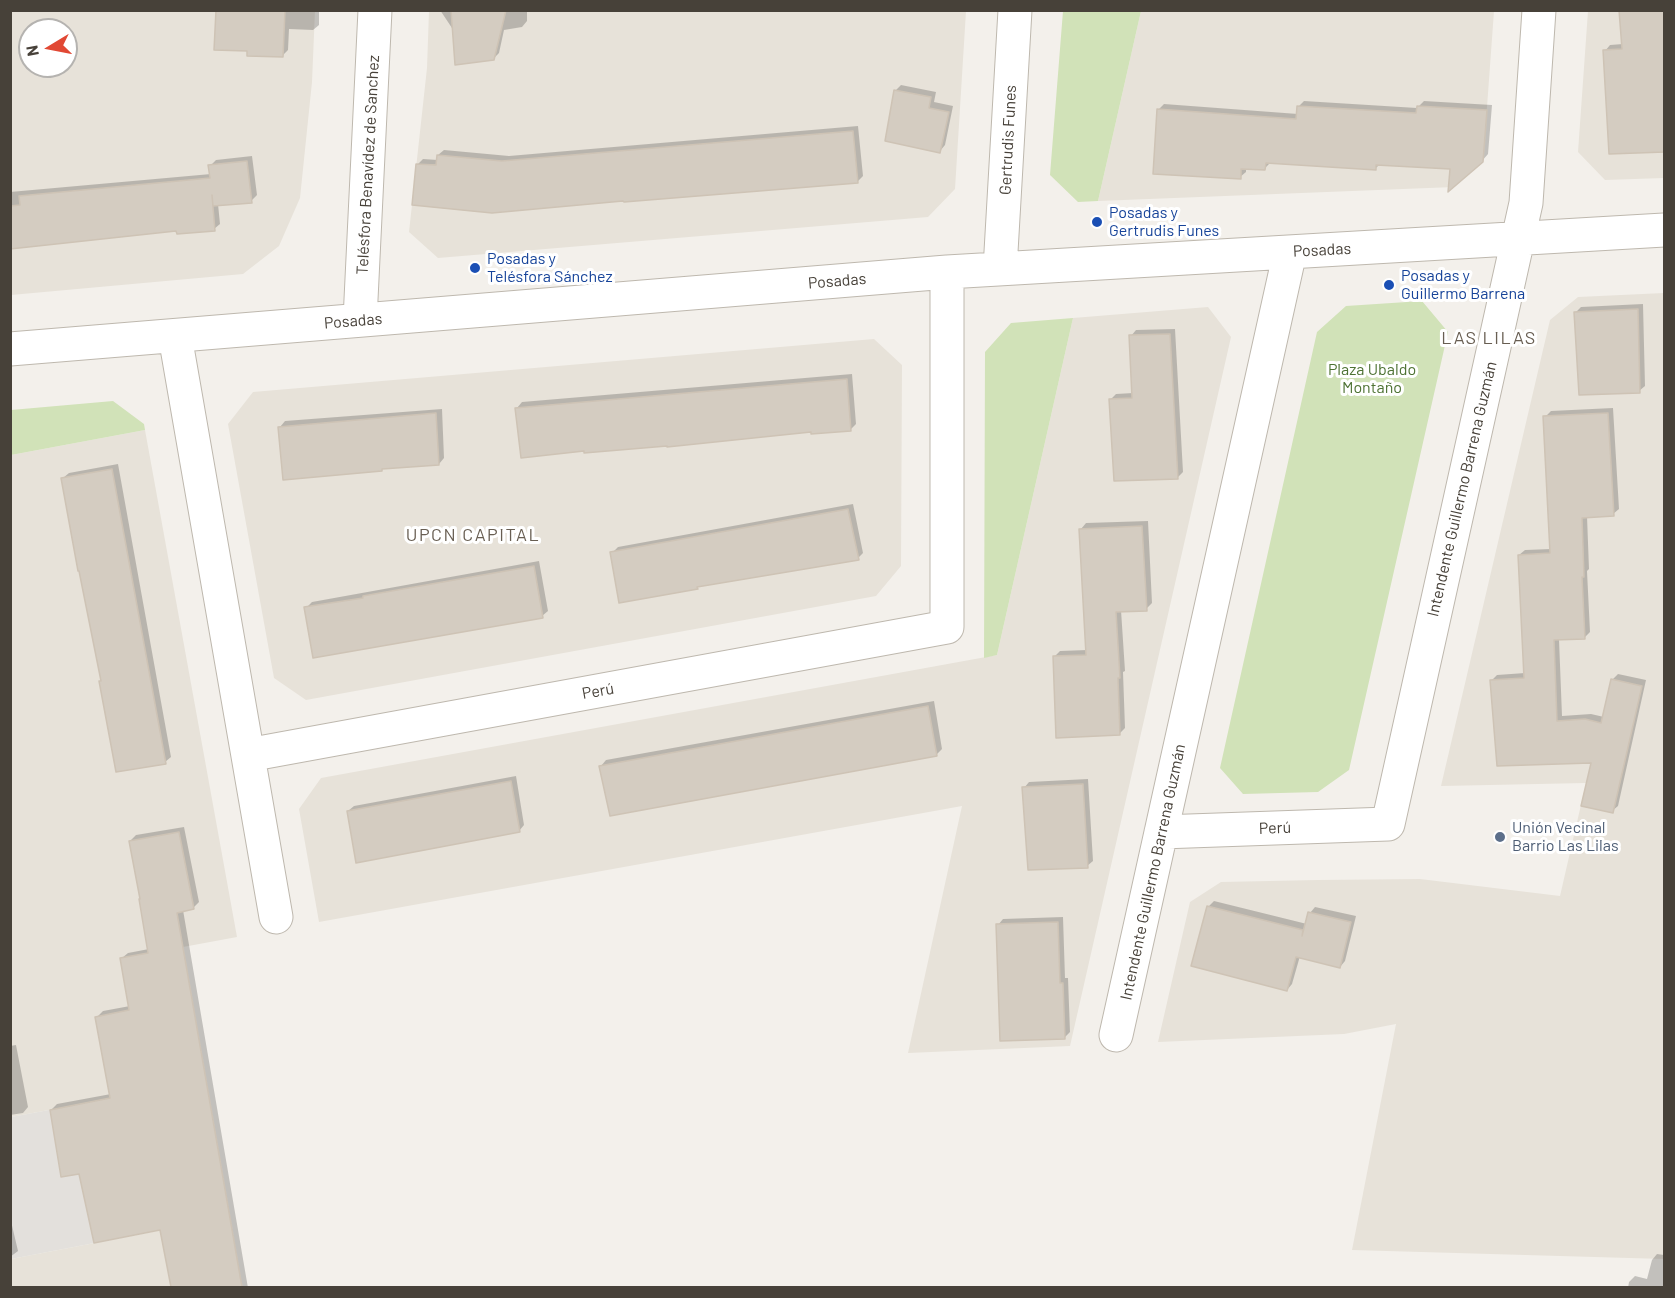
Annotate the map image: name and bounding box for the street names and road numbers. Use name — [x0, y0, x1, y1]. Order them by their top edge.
street label: Telésfora Benavídez de Sanchez — [353, 55, 383, 275]
street label: Gertrudis Funes — [996, 84, 1020, 196]
street label: Posadas — [1292, 239, 1352, 261]
street label: Posadas — [807, 269, 867, 293]
street label: Posadas — [323, 309, 383, 333]
street label: Intendente Guillermo Barrena Guzmán — [1423, 359, 1501, 619]
street label: Perú — [580, 679, 616, 703]
street label: Intendente Guillermo Barrena Guzmán — [1116, 742, 1190, 1002]
street label: Perú — [1259, 818, 1291, 838]

